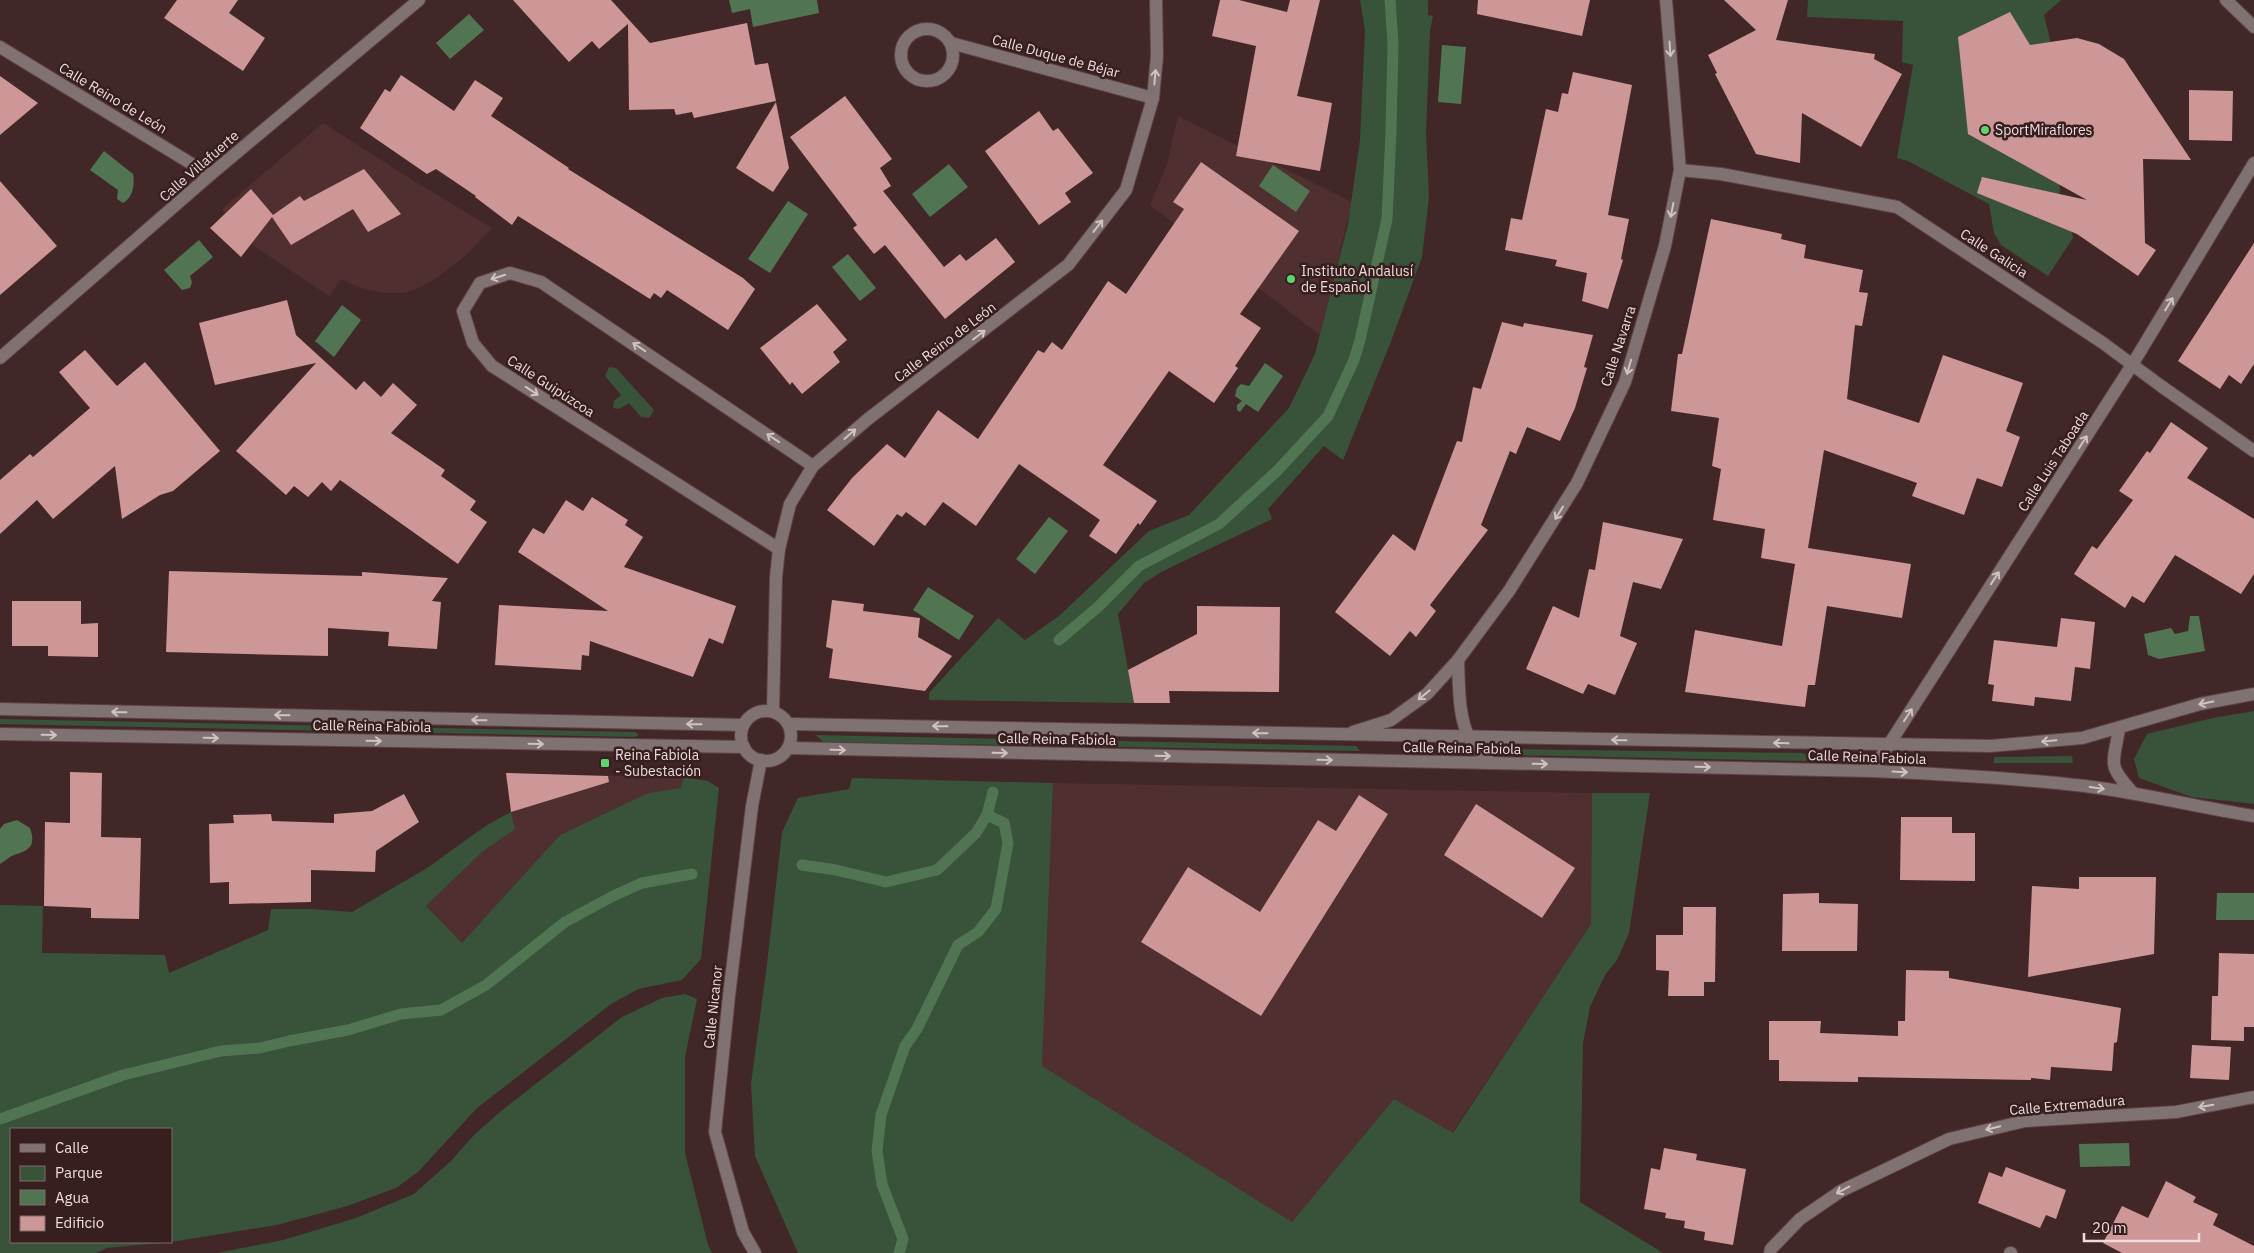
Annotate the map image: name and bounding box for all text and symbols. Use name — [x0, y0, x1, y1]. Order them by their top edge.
street label: Calle Duque de Béjar — [990, 30, 1122, 82]
one-way arrow — [1665, 40, 1675, 56]
street label: Calle Reino de León — [56, 59, 170, 137]
one-way arrow — [1150, 69, 1159, 85]
place label: SportMiraflores — [1995, 121, 2093, 139]
marker: SportMiraflores — [1979, 124, 1991, 136]
street label: Calle Villafuerte — [155, 126, 243, 205]
one-way arrow — [1666, 202, 1676, 218]
one-way arrow — [1093, 219, 1103, 233]
street label: Calle Galicia — [1957, 224, 2032, 282]
place label: Instituto Andalusí de Español — [1301, 262, 1414, 296]
one-way arrow — [491, 273, 506, 282]
marker: Instituto Andalusí de Español — [1285, 273, 1297, 285]
one-way arrow — [2165, 297, 2175, 311]
street label: Calle Reino de León — [890, 298, 1000, 386]
street label: Calle Navarra — [1596, 303, 1640, 389]
one-way arrow — [972, 329, 985, 340]
one-way arrow — [632, 342, 646, 352]
street label: Calle Guipúzcoa — [504, 351, 599, 421]
one-way arrow — [1624, 358, 1634, 374]
one-way arrow — [525, 386, 539, 397]
street label: Calle Luis Taboada — [2014, 407, 2093, 515]
one-way arrow — [844, 428, 857, 440]
one-way arrow — [766, 433, 780, 444]
one-way arrow — [2078, 435, 2088, 449]
one-way arrow — [1553, 505, 1563, 519]
one-way arrow — [1991, 572, 2001, 586]
one-way arrow — [1418, 690, 1431, 701]
one-way arrow — [2199, 699, 2215, 709]
one-way arrow — [112, 707, 128, 717]
one-way arrow — [1903, 709, 1913, 723]
one-way arrow — [274, 710, 290, 720]
one-way arrow — [472, 715, 488, 724]
street label: Calle Reina Fabiola — [312, 716, 432, 736]
one-way arrow — [686, 719, 702, 729]
one-way arrow — [932, 722, 948, 731]
one-way arrow — [1252, 728, 1268, 738]
street label: Calle Reina Fabiola — [997, 729, 1117, 749]
one-way arrow — [40, 730, 56, 740]
one-way arrow — [202, 733, 219, 743]
one-way arrow — [1611, 735, 1628, 745]
one-way arrow — [365, 736, 381, 746]
one-way arrow — [2041, 736, 2057, 745]
street label: Calle Reina Fabiola — [1402, 738, 1522, 758]
one-way arrow — [1774, 738, 1790, 748]
one-way arrow — [528, 739, 544, 749]
one-way arrow — [830, 745, 846, 754]
place label: Reina Fabiola - Subestación — [615, 746, 701, 780]
street label: Calle Reina Fabiola — [1807, 746, 1927, 768]
one-way arrow — [992, 748, 1008, 758]
one-way arrow — [1155, 752, 1171, 761]
one-way arrow — [1317, 755, 1333, 765]
marker: Reina Fabiola - Subestación — [599, 757, 611, 769]
one-way arrow — [1532, 759, 1548, 769]
one-way arrow — [1694, 763, 1710, 772]
one-way arrow — [1892, 768, 1908, 777]
one-way arrow — [2088, 783, 2104, 793]
street label: Calle Nicanor — [700, 965, 726, 1049]
street label: Calle Extremadura — [2008, 1091, 2126, 1119]
one-way arrow — [2198, 1102, 2214, 1112]
one-way arrow — [1985, 1124, 2001, 1133]
legend — [10, 1128, 172, 1243]
text: Calle — [55, 1138, 89, 1157]
text: Parque — [55, 1163, 103, 1182]
one-way arrow — [1836, 1185, 1851, 1195]
text: Agua — [55, 1188, 89, 1207]
scale bar — [2084, 1210, 2199, 1242]
text: Edificio — [55, 1213, 104, 1232]
text: 20 m — [2092, 1218, 2127, 1237]

